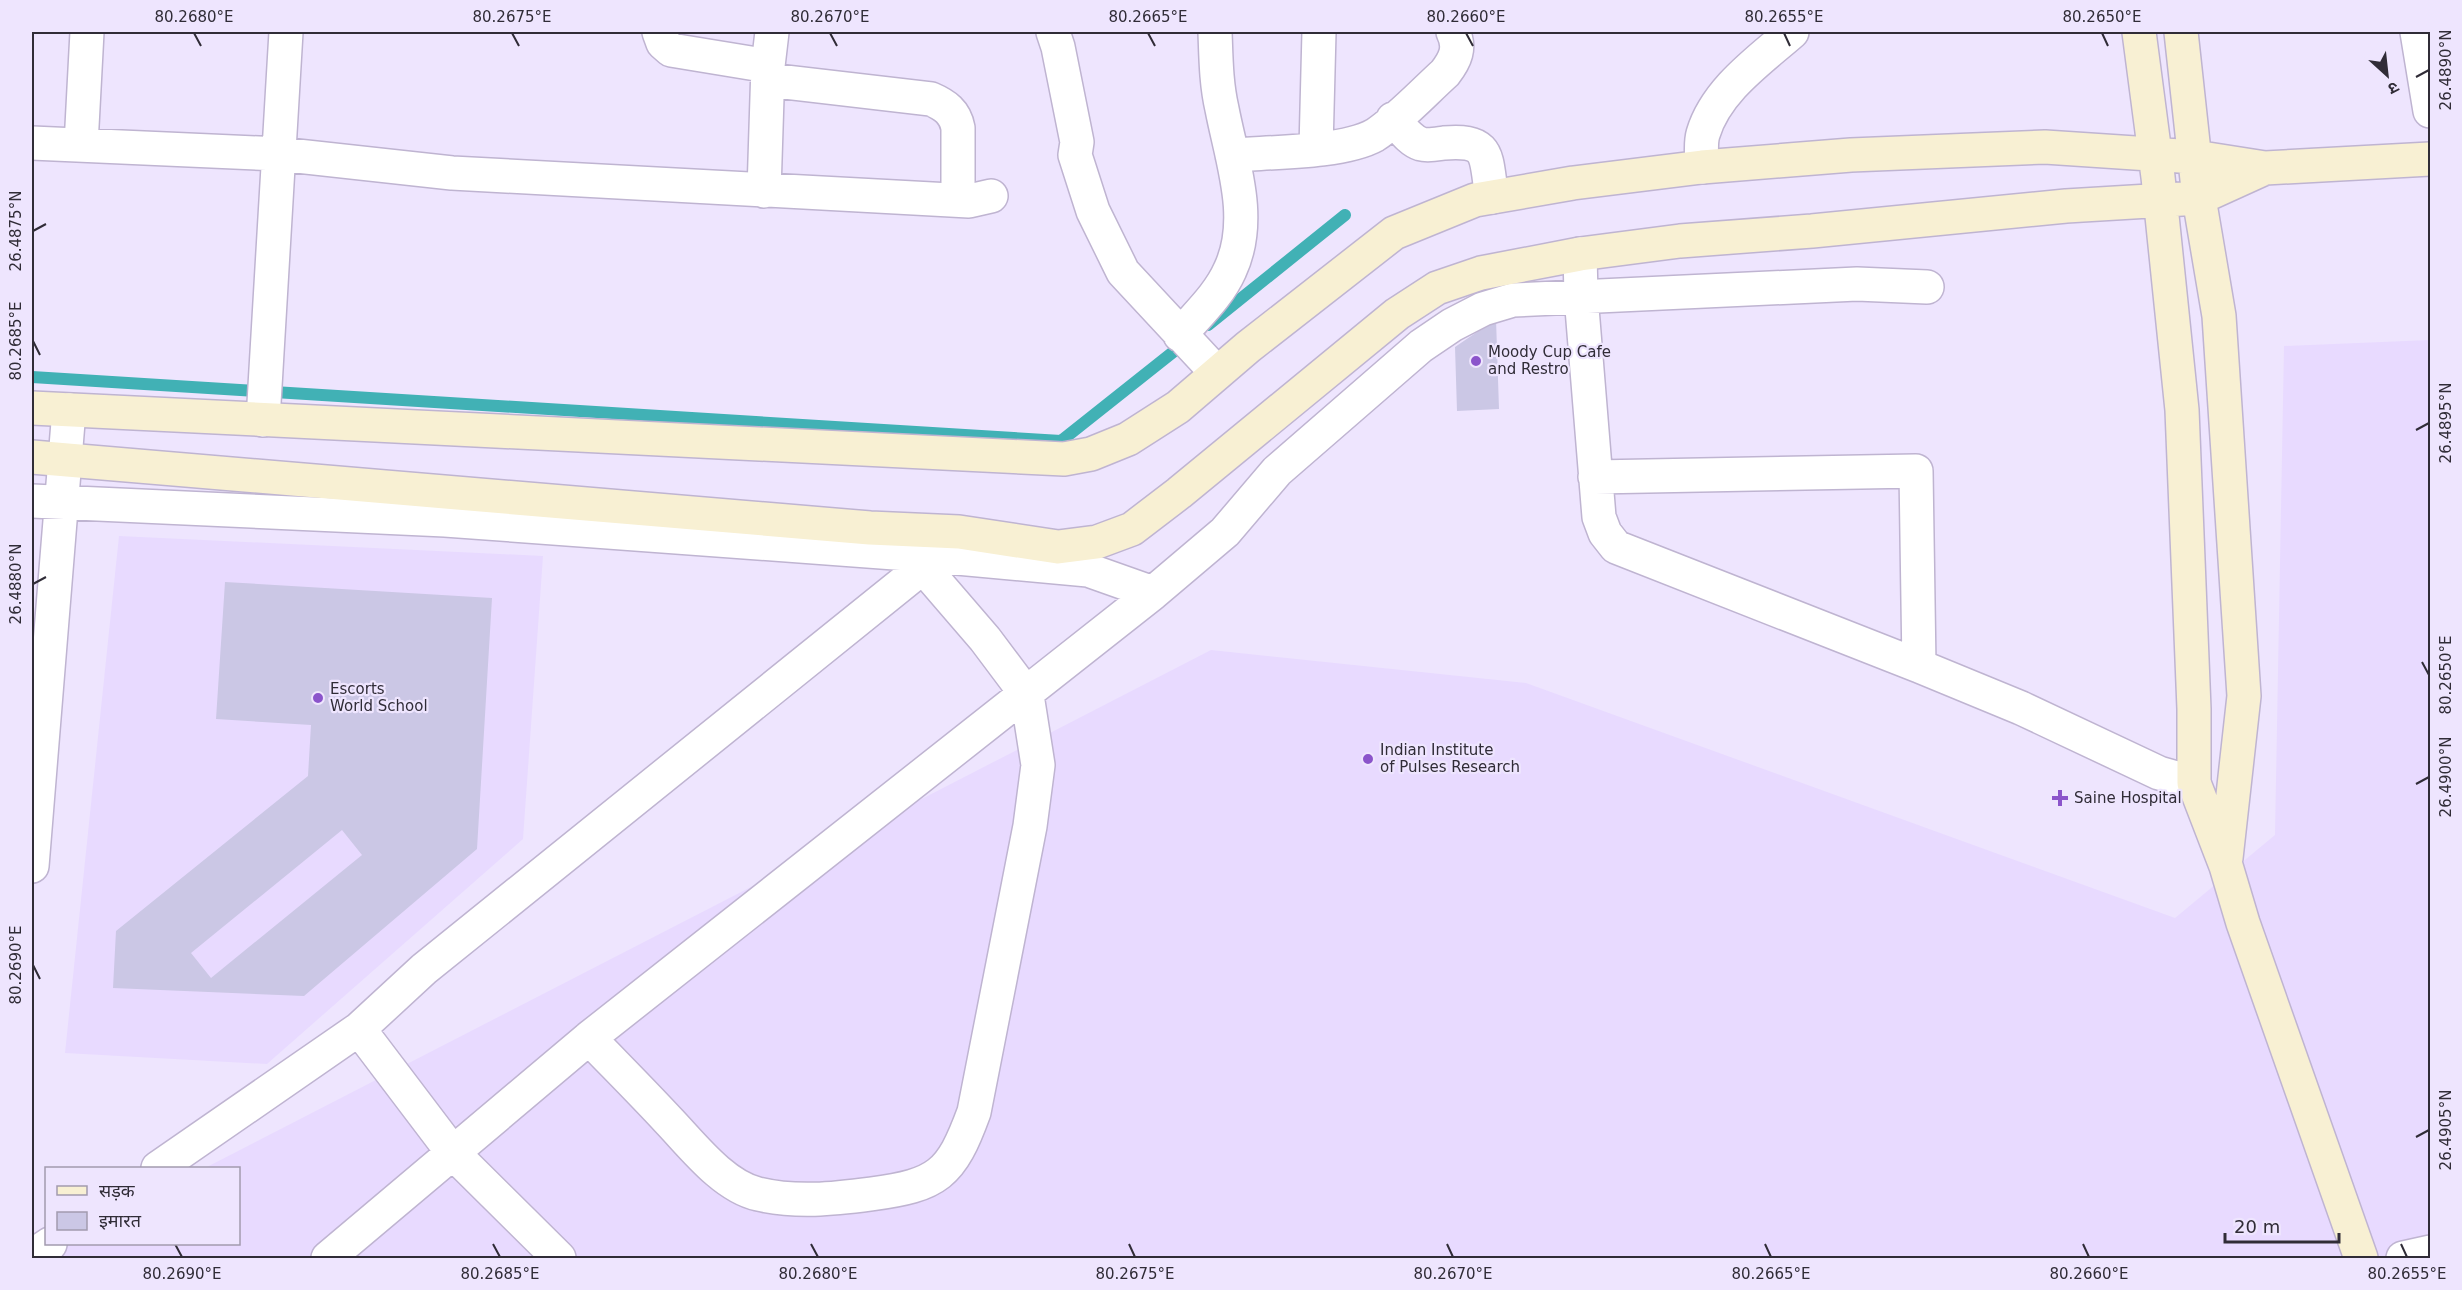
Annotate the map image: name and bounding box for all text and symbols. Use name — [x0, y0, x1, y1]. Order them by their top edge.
text: 80.2680°E — [154, 8, 234, 26]
text: 80.2675°E — [472, 8, 552, 26]
text: 80.2670°E — [790, 8, 870, 26]
text: 80.2665°E — [1108, 8, 1188, 26]
text: 80.2660°E — [1426, 8, 1506, 26]
text: 80.2655°E — [1744, 8, 1824, 26]
text: 80.2650°E — [2062, 8, 2142, 26]
text: 26.4890°N — [2437, 30, 2455, 110]
north arrow — [2357, 45, 2417, 105]
text: उ — [2385, 77, 2402, 99]
text: 26.4875°N — [7, 191, 25, 271]
text: 80.2685°E — [7, 301, 25, 381]
place label: Moody Cup Cafe and Restro — [1488, 343, 1611, 378]
marker: Moody Cup Cafe and Restro — [1469, 354, 1483, 368]
text: 26.4895°N — [2437, 383, 2455, 463]
text: 26.4880°N — [7, 544, 25, 624]
text: 80.2650°E — [2437, 635, 2455, 715]
place label: Escorts World School — [330, 680, 428, 715]
marker: Escorts World School — [311, 691, 325, 705]
text: 26.4900°N — [2437, 737, 2455, 817]
place label: Indian Institute of Pulses Research — [1380, 741, 1520, 776]
marker: Indian Institute of Pulses Research — [1361, 752, 1375, 766]
marker: Saine Hospital — [2051, 789, 2069, 807]
place label: Saine Hospital — [2074, 789, 2182, 807]
text: 80.2690°E — [7, 925, 25, 1005]
text: 26.4905°N — [2437, 1090, 2455, 1170]
legend — [45, 1167, 240, 1245]
text: सड़क — [99, 1180, 136, 1201]
scale bar — [2225, 1206, 2339, 1244]
text: इमारत — [99, 1210, 142, 1231]
text: 20 m — [2234, 1216, 2280, 1237]
text: 80.2690°E — [142, 1265, 222, 1283]
text: 80.2685°E — [460, 1265, 540, 1283]
text: 80.2680°E — [778, 1265, 858, 1283]
text: 80.2675°E — [1095, 1265, 1175, 1283]
text: 80.2670°E — [1413, 1265, 1493, 1283]
text: 80.2665°E — [1731, 1265, 1811, 1283]
text: 80.2660°E — [2049, 1265, 2129, 1283]
text: 80.2655°E — [2367, 1265, 2447, 1283]

